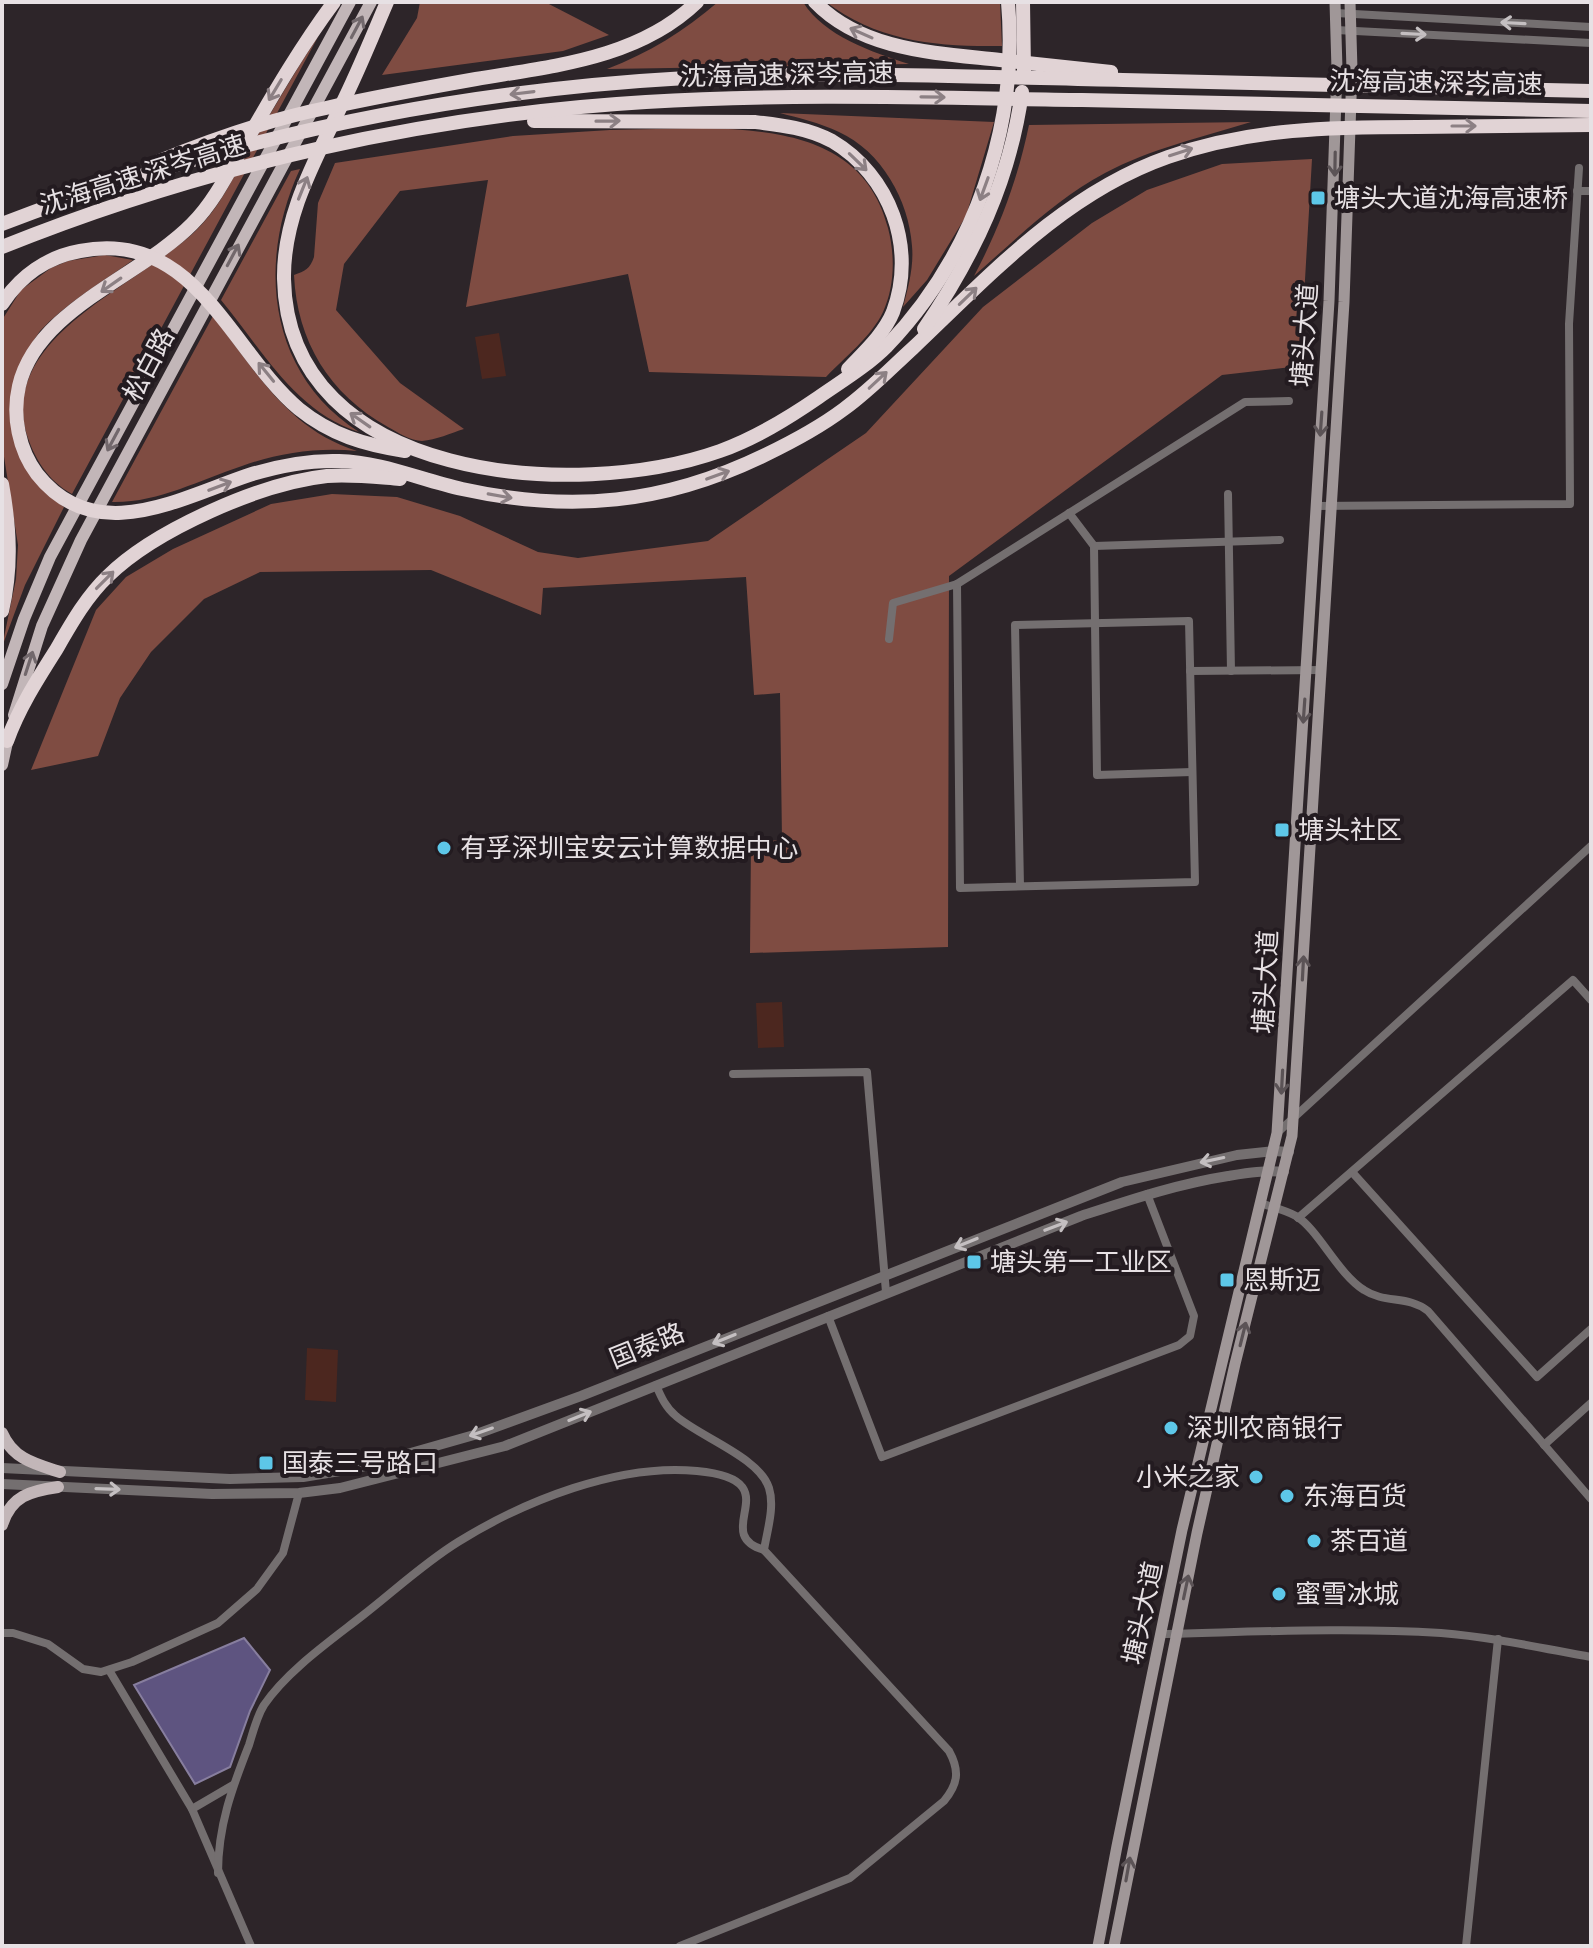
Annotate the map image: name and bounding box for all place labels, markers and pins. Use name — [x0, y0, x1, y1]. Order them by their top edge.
place label: 塘头大道沈海高速桥 — [1334, 180, 1568, 217]
marker: 塘头大道沈海高速桥 — [1309, 189, 1327, 207]
place label: 塘头社区 — [1298, 812, 1402, 849]
marker: 塘头社区 — [1273, 821, 1291, 839]
place label: 有孚深圳宝安云计算数据中心 — [460, 830, 798, 867]
marker: 有孚深圳宝安云计算数据中心 — [435, 839, 453, 857]
place label: 塘头第一工业区 — [990, 1244, 1172, 1281]
marker: 塘头第一工业区 — [965, 1253, 983, 1271]
place label: 恩斯迈 — [1243, 1262, 1321, 1299]
marker: 恩斯迈 — [1218, 1271, 1236, 1289]
place label: 深圳农商银行 — [1187, 1410, 1343, 1447]
marker: 深圳农商银行 — [1162, 1419, 1180, 1437]
place label: 国泰三号路口 — [282, 1445, 438, 1482]
marker: 国泰三号路口 — [257, 1454, 275, 1472]
place label: 小米之家 — [1136, 1459, 1240, 1496]
marker: 小米之家 — [1247, 1468, 1265, 1486]
place label: 东海百货 — [1303, 1478, 1407, 1515]
marker: 东海百货 — [1278, 1487, 1296, 1505]
place label: 茶百道 — [1330, 1523, 1408, 1560]
marker: 茶百道 — [1305, 1532, 1323, 1550]
place label: 蜜雪冰城 — [1295, 1576, 1399, 1613]
marker: 蜜雪冰城 — [1270, 1585, 1288, 1603]

